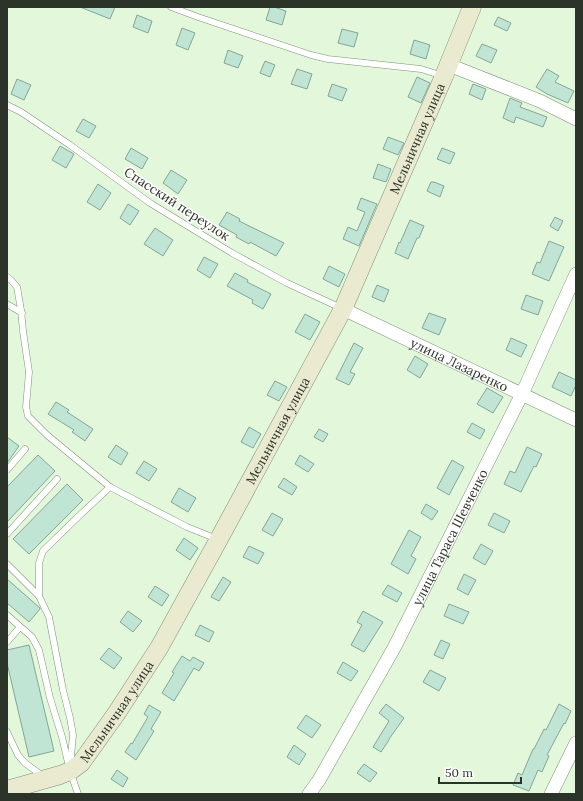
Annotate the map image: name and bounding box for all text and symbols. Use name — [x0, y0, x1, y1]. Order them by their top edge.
street label: Мельничная улица — [385, 80, 449, 197]
street label: Спасский переулок — [121, 163, 233, 245]
street label: улица Лазаренко — [408, 334, 512, 395]
street label: Мельничная улица — [242, 374, 313, 487]
street label: улица Тараса Шевченко — [408, 466, 491, 608]
street label: Мельничная улица — [76, 657, 157, 766]
scale bar — [439, 759, 521, 785]
text: 50 m — [445, 765, 473, 780]

